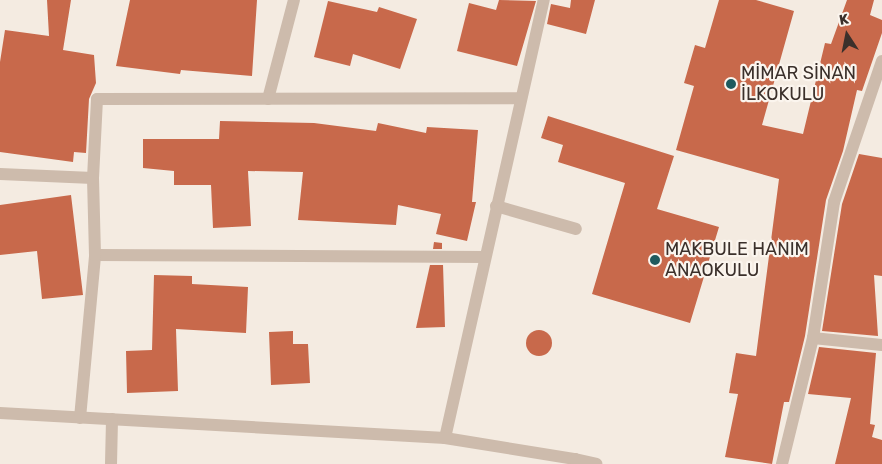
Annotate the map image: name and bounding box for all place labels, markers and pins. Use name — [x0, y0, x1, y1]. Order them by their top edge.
place label: MİMAR SİNAN İLKOKULU — [741, 63, 856, 106]
marker: MİMAR SİNAN İLKOKULU — [725, 78, 737, 90]
place label: MAKBULE HANIM ANAOKULU — [665, 239, 809, 282]
marker: MAKBULE HANIM ANAOKULU — [649, 254, 661, 266]

